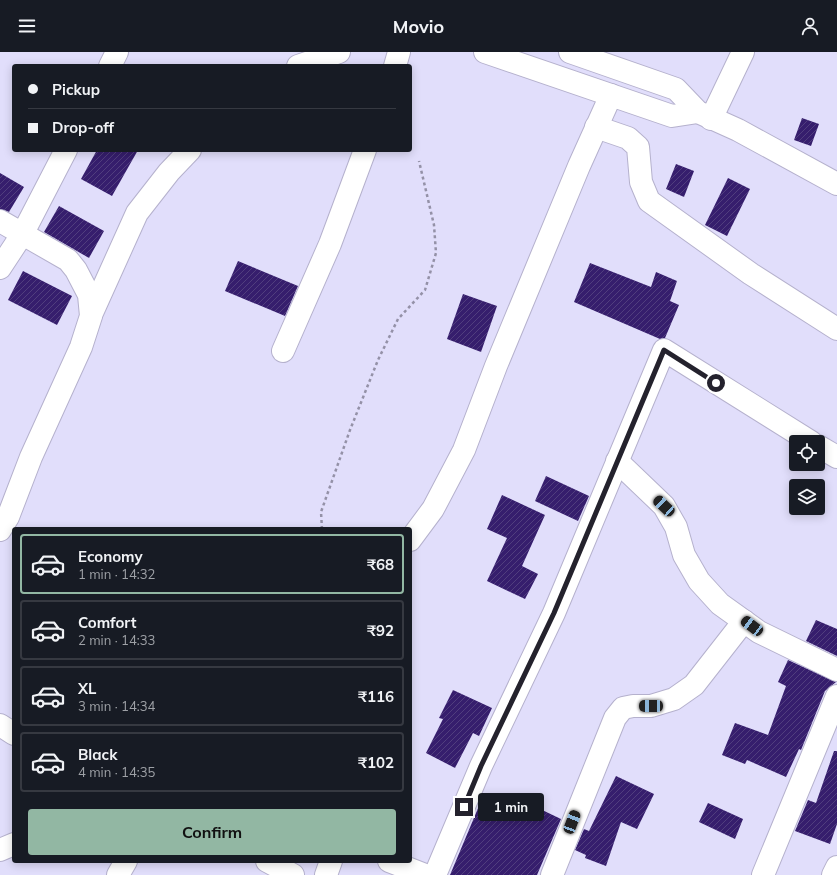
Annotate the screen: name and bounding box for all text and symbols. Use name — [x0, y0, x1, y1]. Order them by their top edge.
icon: menu — [16, 15, 38, 37]
text: Movio — [393, 15, 444, 38]
icon: person — [799, 15, 821, 37]
text: Pickup — [52, 80, 100, 99]
text: Drop-off — [52, 118, 114, 137]
route start — [707, 374, 725, 392]
map controls — [789, 435, 825, 515]
button: locate — [789, 435, 825, 471]
button: layers — [789, 479, 825, 515]
car — [651, 493, 677, 519]
icon: car — [30, 546, 66, 582]
text: Economy — [78, 547, 143, 566]
text: ₹68 — [367, 555, 394, 574]
text: 1 min · 14:32 — [78, 566, 155, 582]
icon: car — [30, 612, 66, 648]
text: Comfort — [78, 613, 136, 632]
car — [739, 614, 765, 638]
text: ₹92 — [367, 621, 394, 640]
text: 2 min · 14:33 — [78, 632, 155, 648]
icon: car — [30, 678, 66, 714]
text: XL — [78, 679, 96, 698]
text: ₹116 — [358, 687, 394, 706]
text: 3 min · 14:34 — [78, 698, 155, 714]
car — [639, 700, 663, 712]
icon: car — [30, 744, 66, 780]
text: Black — [78, 745, 117, 764]
text: ₹102 — [358, 753, 394, 772]
text: 4 min · 14:35 — [78, 764, 155, 780]
callout: 1 min — [478, 793, 544, 821]
route end — [455, 798, 473, 816]
text: 1 min — [494, 799, 528, 815]
button: Confirm — [28, 809, 396, 855]
car — [562, 809, 582, 835]

